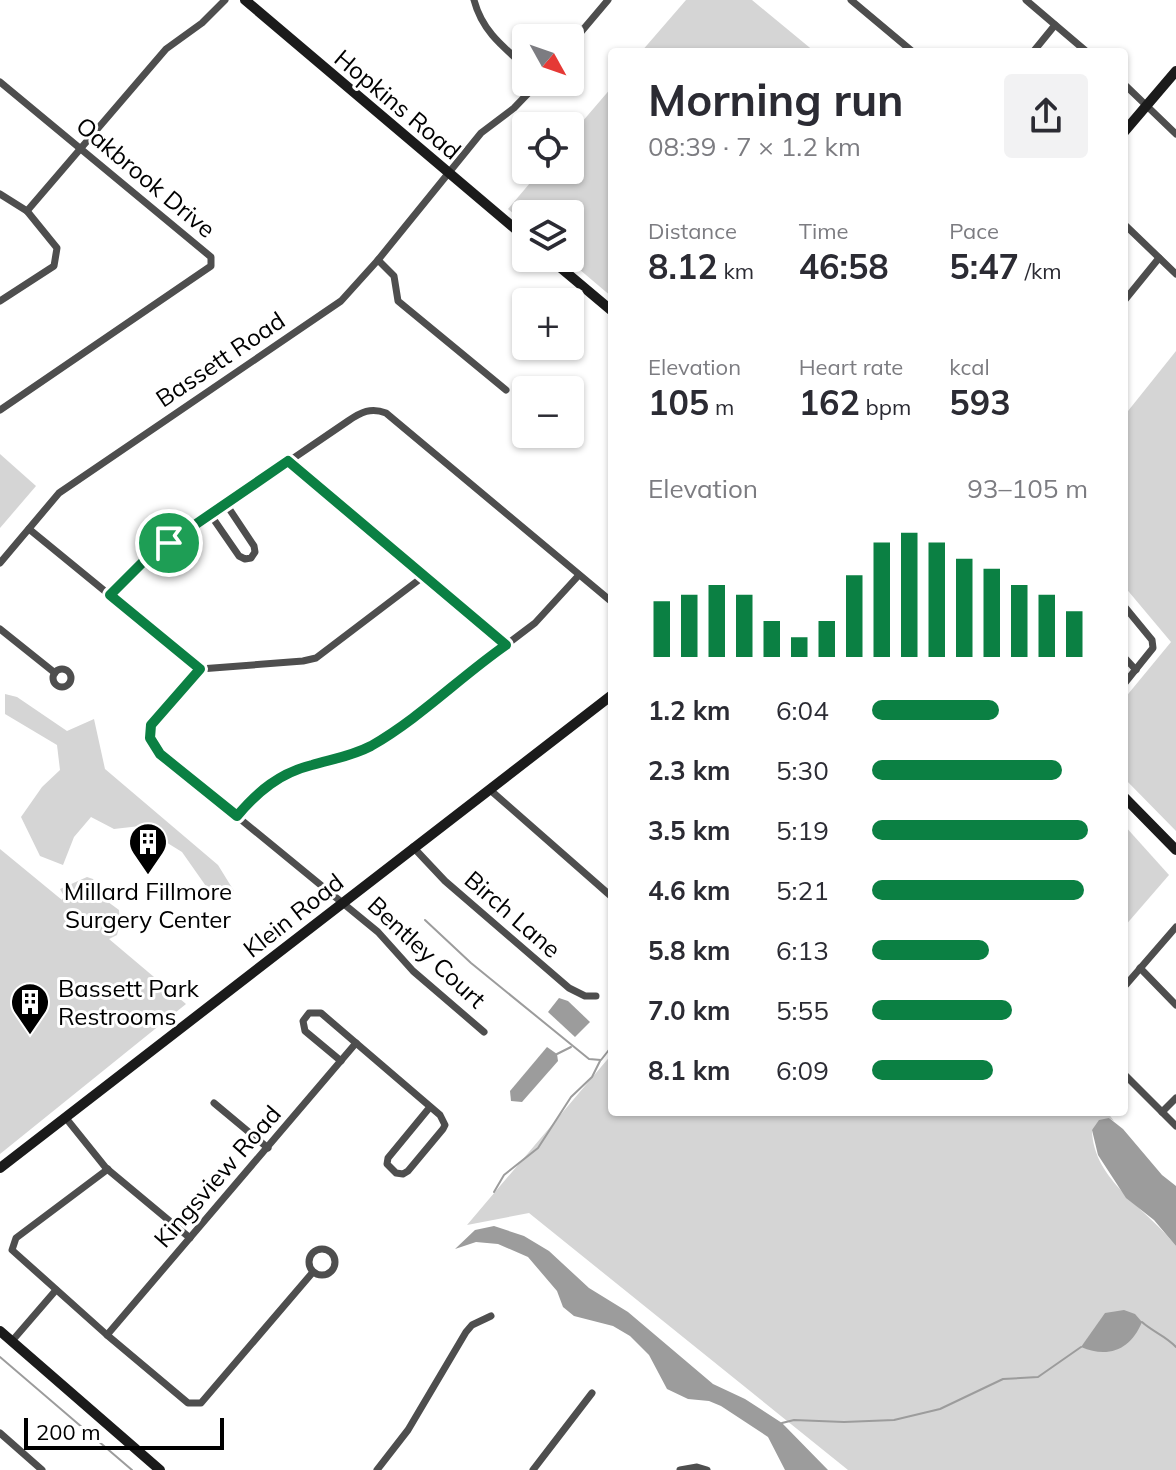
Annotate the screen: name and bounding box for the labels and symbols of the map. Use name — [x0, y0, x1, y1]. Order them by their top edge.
north arrow — [512, 24, 584, 96]
street label: Hopkins Road — [329, 42, 467, 166]
street label: Oakbrook Drive — [70, 110, 222, 244]
street label: Bassett Road — [150, 305, 290, 413]
pin — [135, 509, 203, 577]
building icon: Millard Fillmore Surgery Center — [127, 821, 169, 876]
street label: Birch Lane — [459, 864, 567, 964]
street label: Klein Road — [237, 867, 349, 963]
place label: Millard Fillmore Surgery Center — [64, 876, 232, 934]
street label: Bentley Court — [362, 890, 492, 1014]
place label: Bassett Park Restrooms — [58, 973, 199, 1031]
building icon: Bassett Park Restrooms — [9, 981, 51, 1036]
street label: Kingsview Road — [147, 1099, 287, 1253]
scale bar — [24, 1414, 224, 1450]

